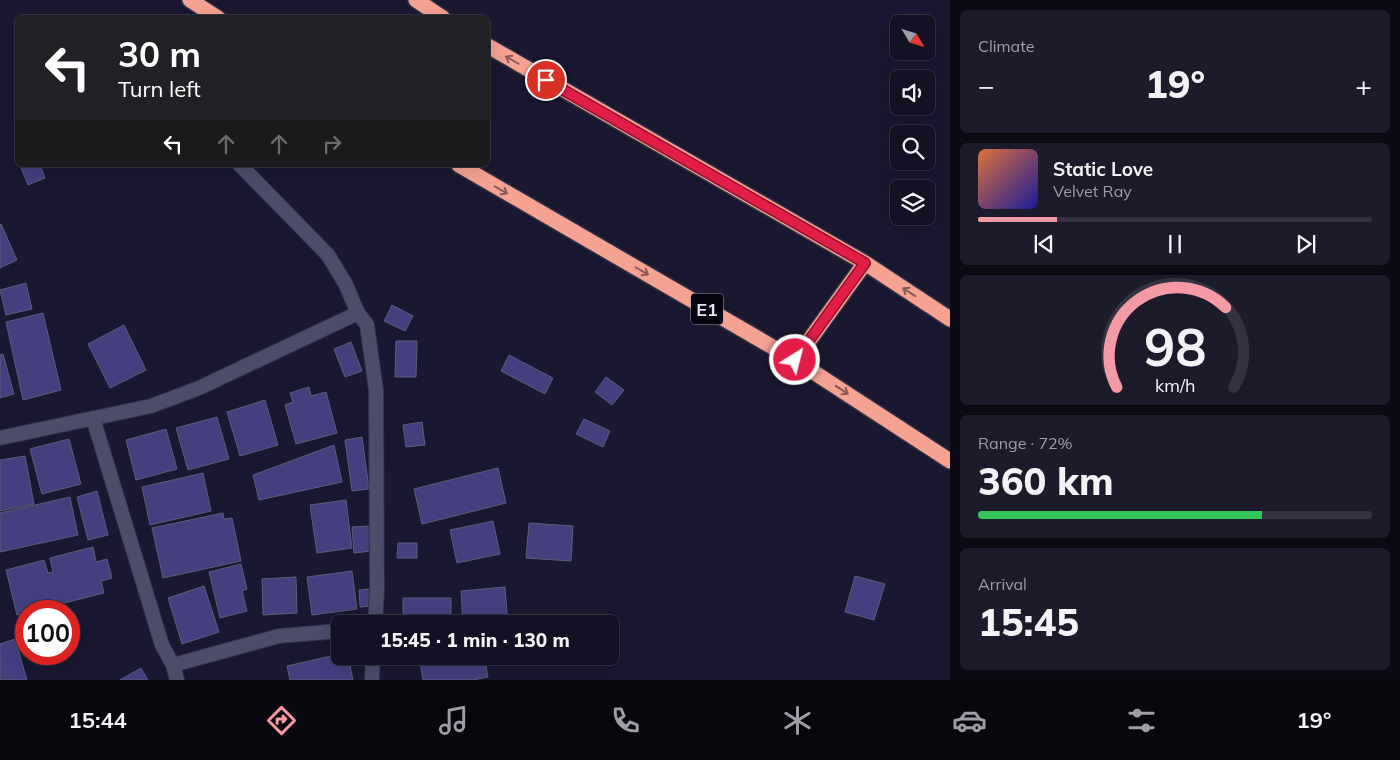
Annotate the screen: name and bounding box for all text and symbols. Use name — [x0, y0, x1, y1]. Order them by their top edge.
north arrow — [890, 15, 935, 60]
map controls — [890, 15, 935, 225]
text: 30 m — [118, 32, 201, 76]
icon: left — [35, 35, 100, 100]
text: Climate — [978, 36, 1034, 56]
one-way arrow — [505, 55, 520, 65]
pin — [525, 59, 567, 101]
text: 19° — [1145, 60, 1205, 108]
icon: arrive — [532, 66, 560, 94]
text: − — [978, 68, 995, 103]
text: + — [1355, 68, 1372, 103]
button: sound — [890, 70, 935, 115]
text: Turn left — [118, 75, 201, 103]
button: search — [890, 125, 935, 170]
icon: left — [159, 130, 187, 158]
icon: ahead — [212, 130, 240, 158]
icon: ahead — [265, 130, 293, 158]
icon: right — [318, 130, 346, 158]
text: Static Love — [1053, 157, 1153, 181]
button: layers — [890, 180, 935, 225]
text: Velvet Ray — [1053, 181, 1132, 201]
one-way arrow — [494, 185, 508, 195]
icon: previous — [1030, 230, 1058, 258]
icon: pause — [1161, 230, 1189, 258]
icon: next — [1292, 230, 1320, 258]
one-way arrow — [634, 267, 649, 277]
one-way arrow — [903, 287, 917, 297]
road number: E1 — [691, 294, 723, 324]
text: 98 — [1144, 314, 1206, 379]
position arrow — [768, 333, 820, 385]
text: km/h — [1155, 374, 1195, 396]
one-way arrow — [834, 386, 848, 396]
text: Range · 72% — [978, 433, 1073, 453]
text: 360 km — [978, 457, 1114, 505]
text: Arrival — [978, 574, 1027, 594]
text: 15:45 — [978, 598, 1079, 646]
speed limit sign: 100 — [15, 600, 80, 665]
text: 15:45 · 1 min · 130 m — [380, 628, 570, 652]
icon: directions — [264, 703, 299, 738]
icon: music — [436, 703, 471, 738]
icon: phone — [608, 703, 643, 738]
icon: climate — [780, 703, 815, 738]
icon: car — [952, 703, 987, 738]
icon: filters — [1124, 703, 1159, 738]
text: 15:44 — [69, 706, 127, 734]
text: 19° — [1297, 706, 1331, 734]

